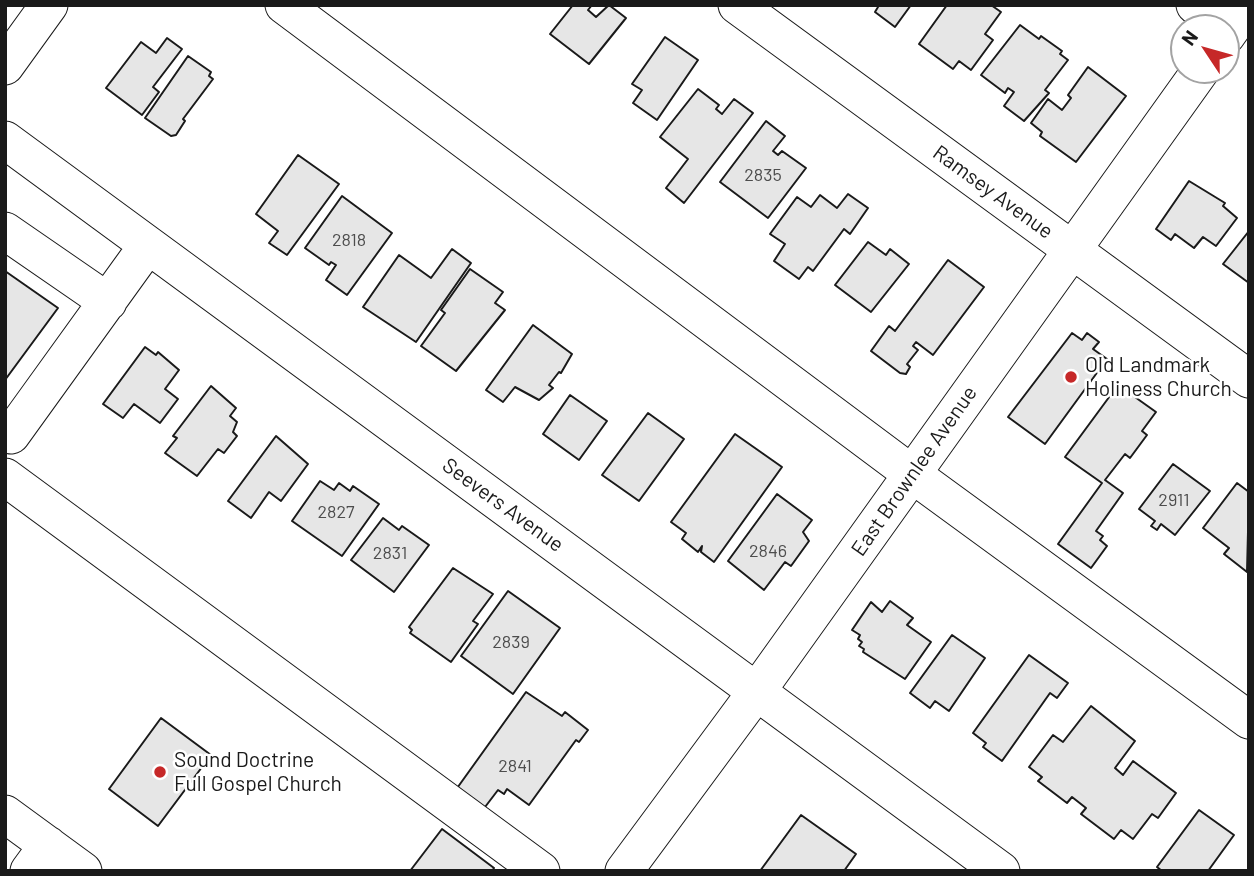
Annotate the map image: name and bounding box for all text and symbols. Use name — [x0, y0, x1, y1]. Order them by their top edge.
north arrow — [1170, 14, 1240, 84]
text: N — [1176, 26, 1202, 49]
street label: Ramsey Avenue — [928, 140, 1058, 244]
house number: 2835 — [744, 164, 782, 186]
house number: 2818 — [332, 229, 366, 251]
place label: Old Landmark Holiness Church — [1085, 352, 1232, 402]
marker: Old Landmark Holiness Church — [1063, 369, 1079, 385]
street label: East Brownlee Avenue — [846, 381, 982, 561]
street label: Seevers Avenue — [437, 453, 569, 557]
house number: 2911 — [1158, 489, 1190, 511]
house number: 2827 — [317, 501, 355, 523]
house number: 2846 — [749, 540, 787, 562]
house number: 2831 — [373, 542, 407, 564]
house number: 2839 — [492, 631, 530, 653]
place label: Sound Doctrine Full Gospel Church — [174, 747, 342, 797]
house number: 2841 — [498, 755, 532, 777]
marker: Sound Doctrine Full Gospel Church — [152, 764, 168, 780]

